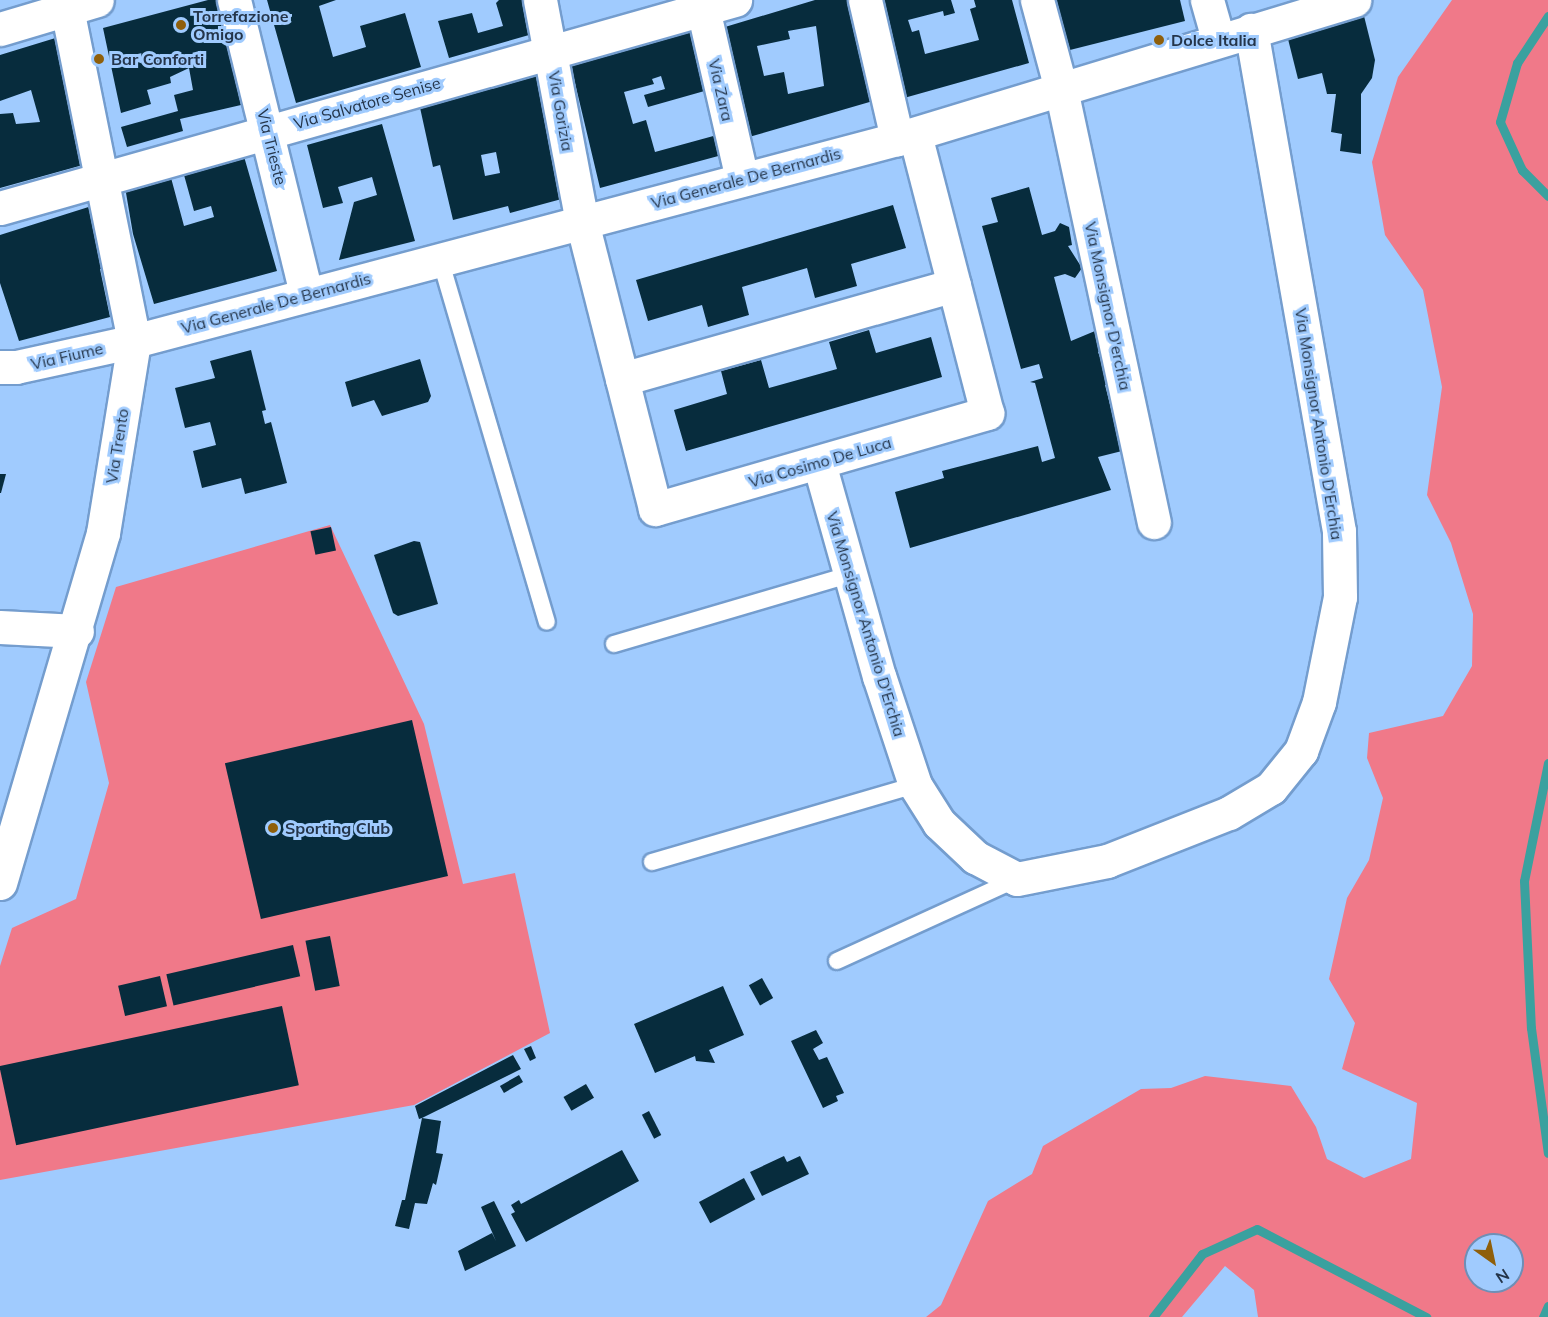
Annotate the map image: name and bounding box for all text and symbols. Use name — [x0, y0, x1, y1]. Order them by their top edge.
place label: Torrefazione Omigo — [193, 6, 289, 44]
marker: Torrefazione Omigo — [174, 18, 188, 32]
place label: Dolce Italia — [1171, 30, 1257, 50]
marker: Dolce Italia — [1152, 33, 1166, 47]
place label: Bar Conforti — [111, 49, 204, 69]
marker: Bar Conforti — [92, 52, 106, 66]
street label: Via Zara — [705, 57, 737, 123]
street label: Via Gorizia — [545, 69, 577, 153]
street label: Via Salvatore Senise — [291, 73, 443, 133]
street label: Via Trieste — [253, 107, 291, 187]
street label: Via Generale De Bernardis — [649, 143, 843, 213]
street label: Via Monsignor D'erchia — [1081, 220, 1135, 392]
street label: Via Generale De Bernardis — [179, 268, 373, 338]
street label: Via Monsignor Antonio D'Erchia — [1291, 307, 1347, 541]
street label: Via Fiume — [29, 338, 105, 374]
street label: Via Trento — [102, 407, 132, 485]
street label: Via Cosimo De Luca — [746, 432, 894, 492]
street label: Via Monsignor Antonio D'Erchia — [823, 509, 909, 739]
place label: Sporting Club — [285, 818, 390, 838]
marker: Sporting Club — [266, 821, 280, 835]
north arrow — [1464, 1233, 1524, 1293]
text: N — [1492, 1265, 1513, 1288]

